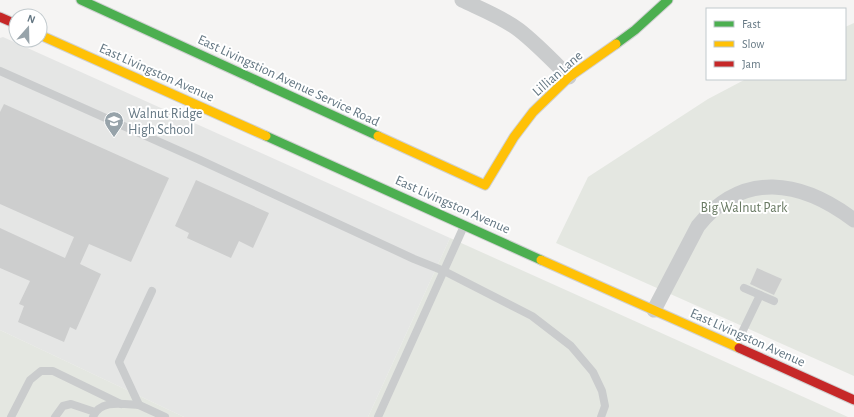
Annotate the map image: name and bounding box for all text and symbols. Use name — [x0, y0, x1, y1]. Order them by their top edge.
north arrow — [8, 8, 48, 48]
legend — [706, 8, 846, 80]
text: N — [26, 13, 37, 26]
text: Fast — [742, 18, 761, 30]
street label: East Livingstion Avenue Service Road — [196, 33, 382, 129]
text: Slow — [742, 38, 764, 50]
street label: East Livingston Avenue — [97, 41, 216, 105]
street label: Lillian Lane — [530, 48, 585, 99]
text: Jam — [742, 58, 761, 70]
place label: Walnut Ridge High School — [128, 107, 203, 137]
school or university icon: Walnut Ridge High School — [103, 110, 125, 138]
street label: East Livingston Avenue — [393, 173, 512, 237]
park label: Big Walnut Park — [700, 201, 788, 215]
street label: East Livingston Avenue — [688, 306, 807, 370]

